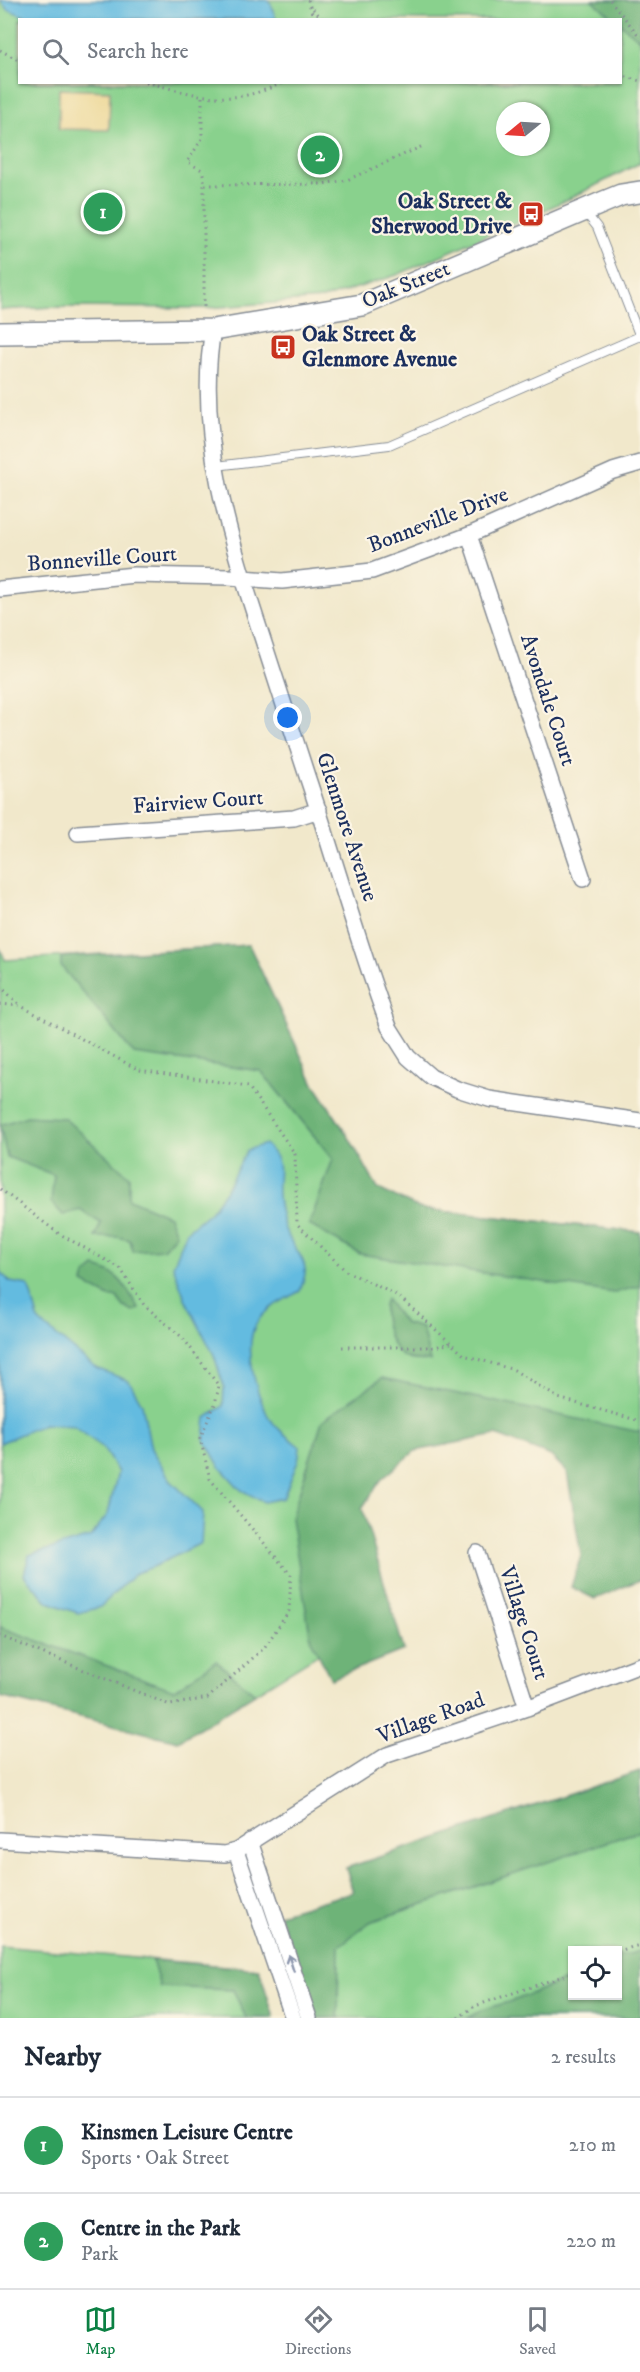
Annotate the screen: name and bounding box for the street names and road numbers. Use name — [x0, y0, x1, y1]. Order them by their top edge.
street label: Oak Street — [358, 255, 454, 315]
street label: Bonneville Drive — [364, 481, 512, 559]
street label: Bonneville Court — [26, 540, 178, 578]
street label: Avondale Court — [514, 631, 582, 769]
street label: Glenmore Avenue — [310, 749, 384, 905]
street label: Fairview Court — [132, 784, 264, 820]
street label: Village Court — [493, 1562, 555, 1683]
street label: Village Road — [373, 1686, 488, 1750]

